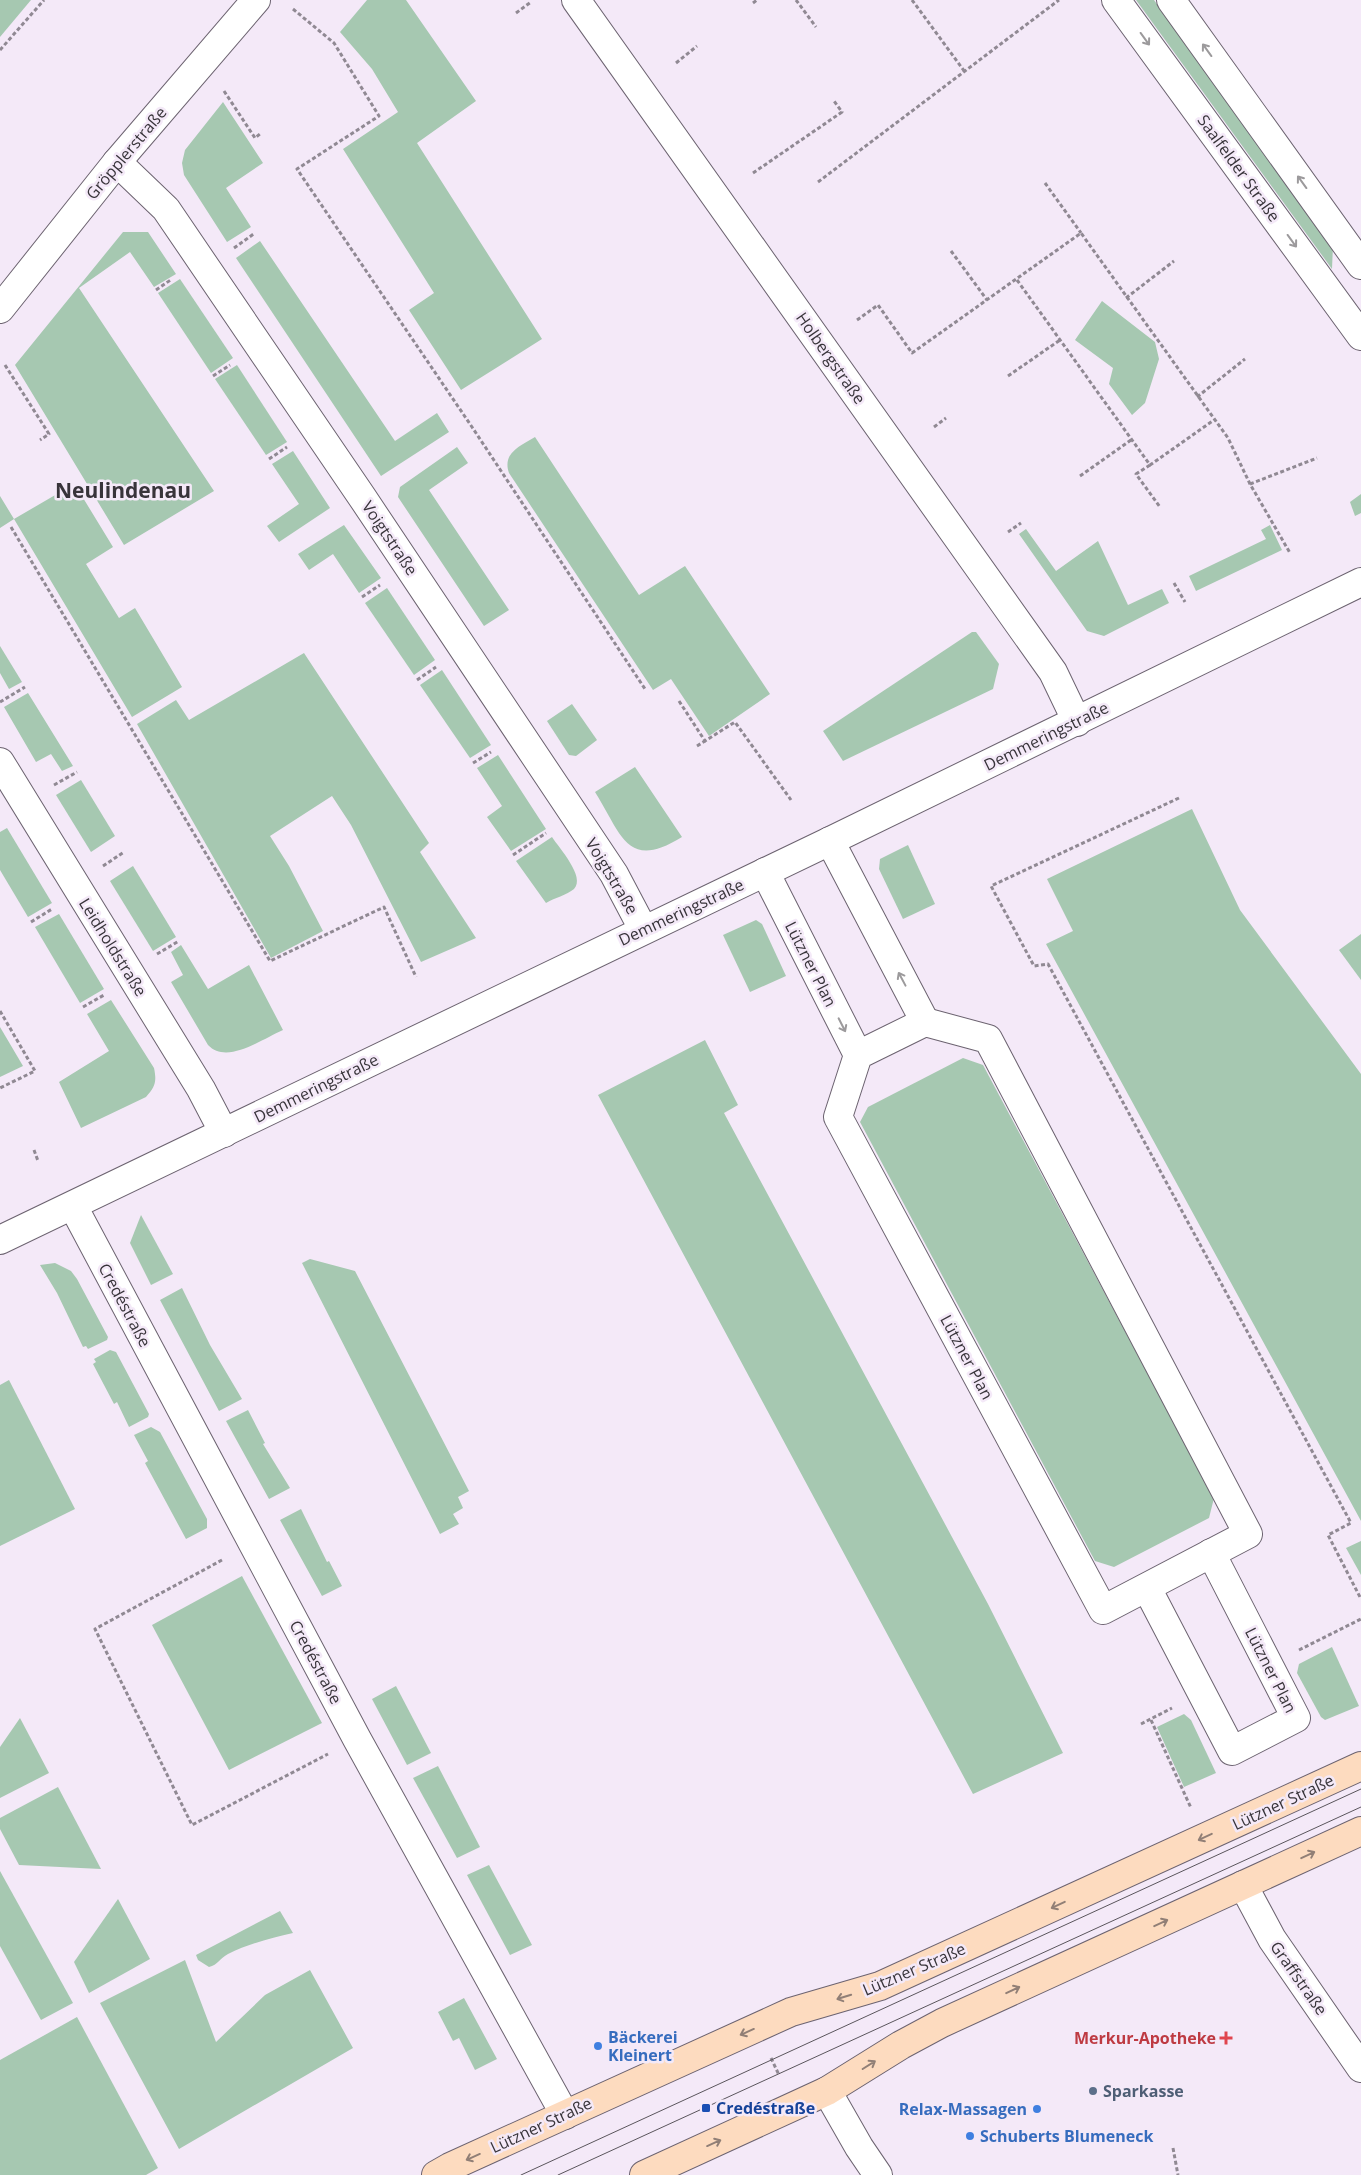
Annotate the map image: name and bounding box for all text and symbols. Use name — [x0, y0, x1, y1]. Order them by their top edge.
one-way arrow — [1140, 32, 1150, 46]
one-way arrow — [1202, 43, 1212, 57]
street label: Gröpplerstraße — [81, 102, 171, 204]
street label: Saalfelder Straße — [1193, 110, 1285, 226]
one-way arrow — [1297, 175, 1307, 189]
one-way arrow — [1287, 234, 1297, 248]
street label: Holbergstraße — [791, 308, 871, 408]
district label: Neulindenau — [55, 476, 191, 504]
street label: Voigtstraße — [357, 496, 423, 580]
street label: Demmeringstraße — [980, 696, 1112, 776]
street label: Voigtstraße — [581, 834, 643, 918]
street label: Demmeringstraße — [615, 873, 747, 951]
street label: Leidholdstraße — [74, 894, 152, 1000]
street label: Lützner Plan — [780, 917, 842, 1011]
one-way arrow — [897, 972, 906, 987]
one-way arrow — [838, 1017, 847, 1032]
street label: Demmeringstraße — [250, 1048, 382, 1128]
street label: Credéstraße — [94, 1259, 156, 1351]
street label: Lützner Plan — [935, 1311, 999, 1403]
street label: Credéstraße — [285, 1616, 347, 1708]
street label: Lützner Plan — [1240, 1623, 1302, 1717]
street label: Lützner Straße — [1229, 1769, 1337, 1835]
one-way arrow — [1198, 1833, 1213, 1842]
one-way arrow — [1300, 1850, 1315, 1859]
one-way arrow — [1051, 1901, 1066, 1910]
one-way arrow — [1153, 1917, 1168, 1927]
street label: Lützner Straße — [859, 1937, 969, 2001]
street label: Graffstraße — [1265, 1937, 1333, 2019]
one-way arrow — [1005, 1985, 1020, 1995]
one-way arrow — [837, 1992, 853, 2002]
place label: Bäckerei Kleinert — [608, 2026, 678, 2066]
place label: Merkur-Apotheke — [1074, 2027, 1216, 2049]
one-way arrow — [740, 2028, 755, 2038]
marker: Merkur-Apotheke — [1220, 2032, 1232, 2044]
marker: Bäckerei Kleinert — [592, 2040, 604, 2052]
one-way arrow — [861, 2060, 875, 2070]
place label: Sparkasse — [1103, 2080, 1184, 2102]
marker: Sparkasse — [1087, 2085, 1099, 2097]
street label: Lützner Straße — [487, 2092, 595, 2158]
place label: Credéstraße — [716, 2097, 815, 2119]
place label: Relax-Massagen — [899, 2098, 1027, 2120]
marker: Credéstraße — [700, 2102, 712, 2114]
marker: Relax-Massagen — [1031, 2103, 1043, 2115]
place label: Schuberts Blumeneck — [980, 2125, 1153, 2147]
marker: Schuberts Blumeneck — [964, 2130, 976, 2142]
one-way arrow — [706, 2138, 721, 2148]
one-way arrow — [465, 2152, 480, 2162]

